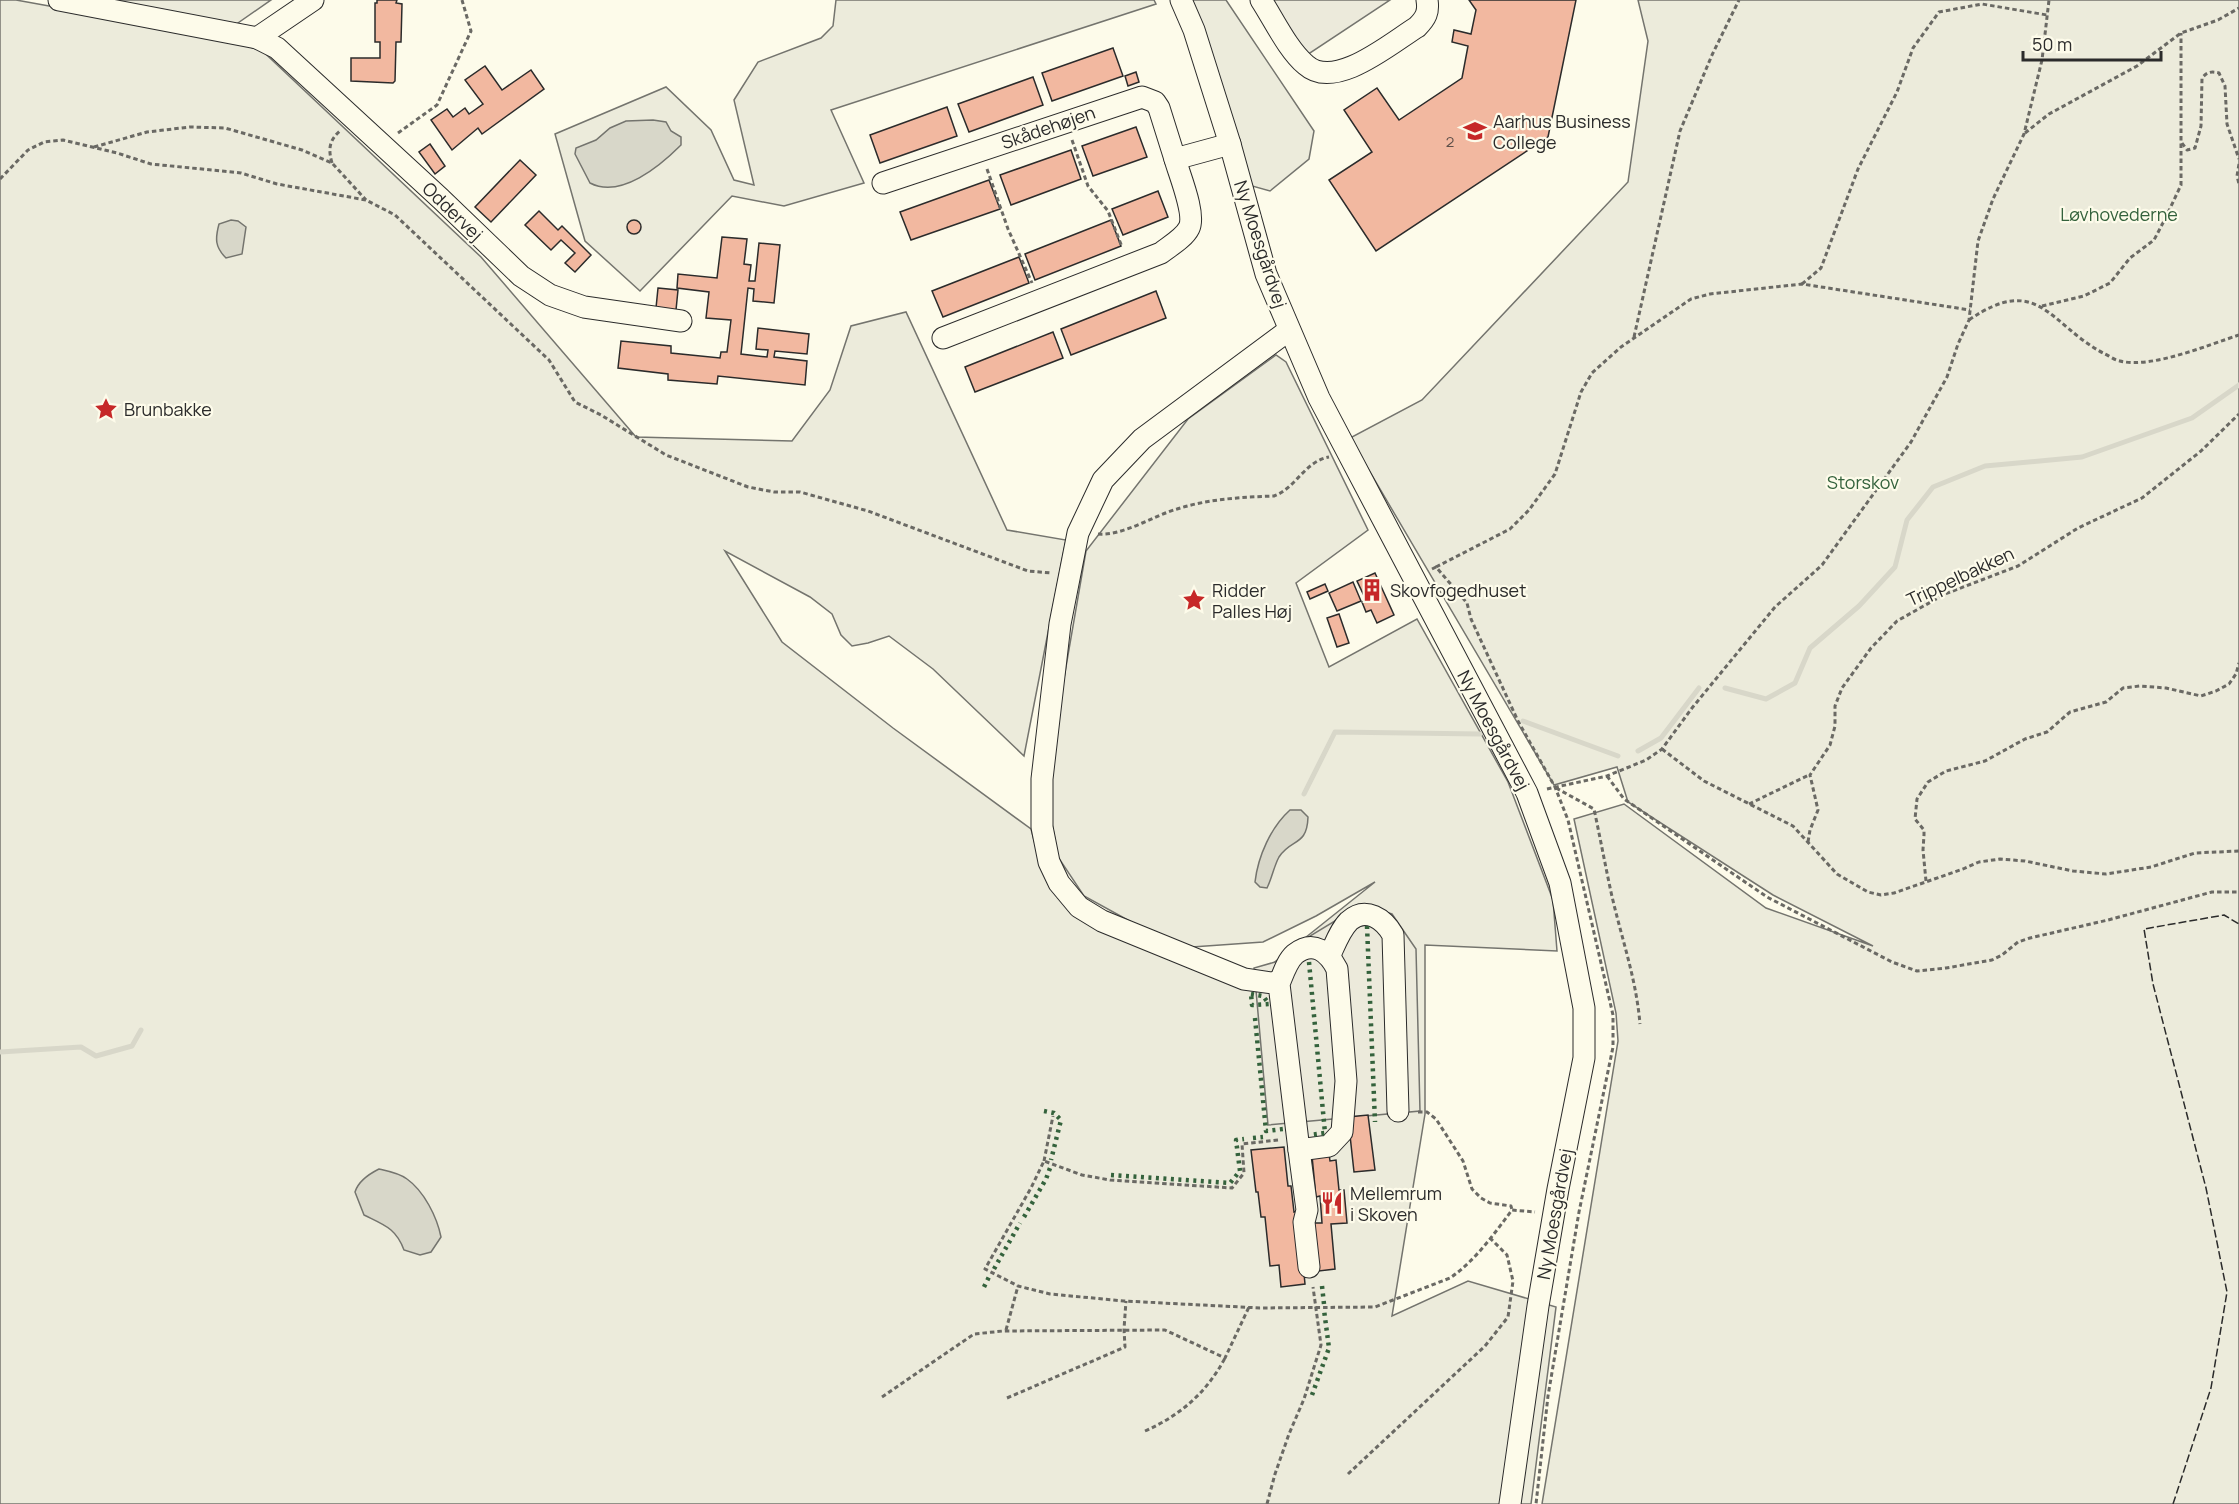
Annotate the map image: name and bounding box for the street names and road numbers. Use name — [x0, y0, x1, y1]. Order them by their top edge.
street label: Skådehøjen — [998, 100, 1098, 154]
street label: Oddervej — [418, 176, 488, 246]
street label: Ny Moesgårdvej — [1229, 177, 1293, 311]
street label: Trippelbakken — [1902, 541, 2018, 611]
street label: Ny Moesgårdvej — [1452, 666, 1536, 794]
street label: Ny Moesgårdvej — [1531, 1147, 1577, 1281]

